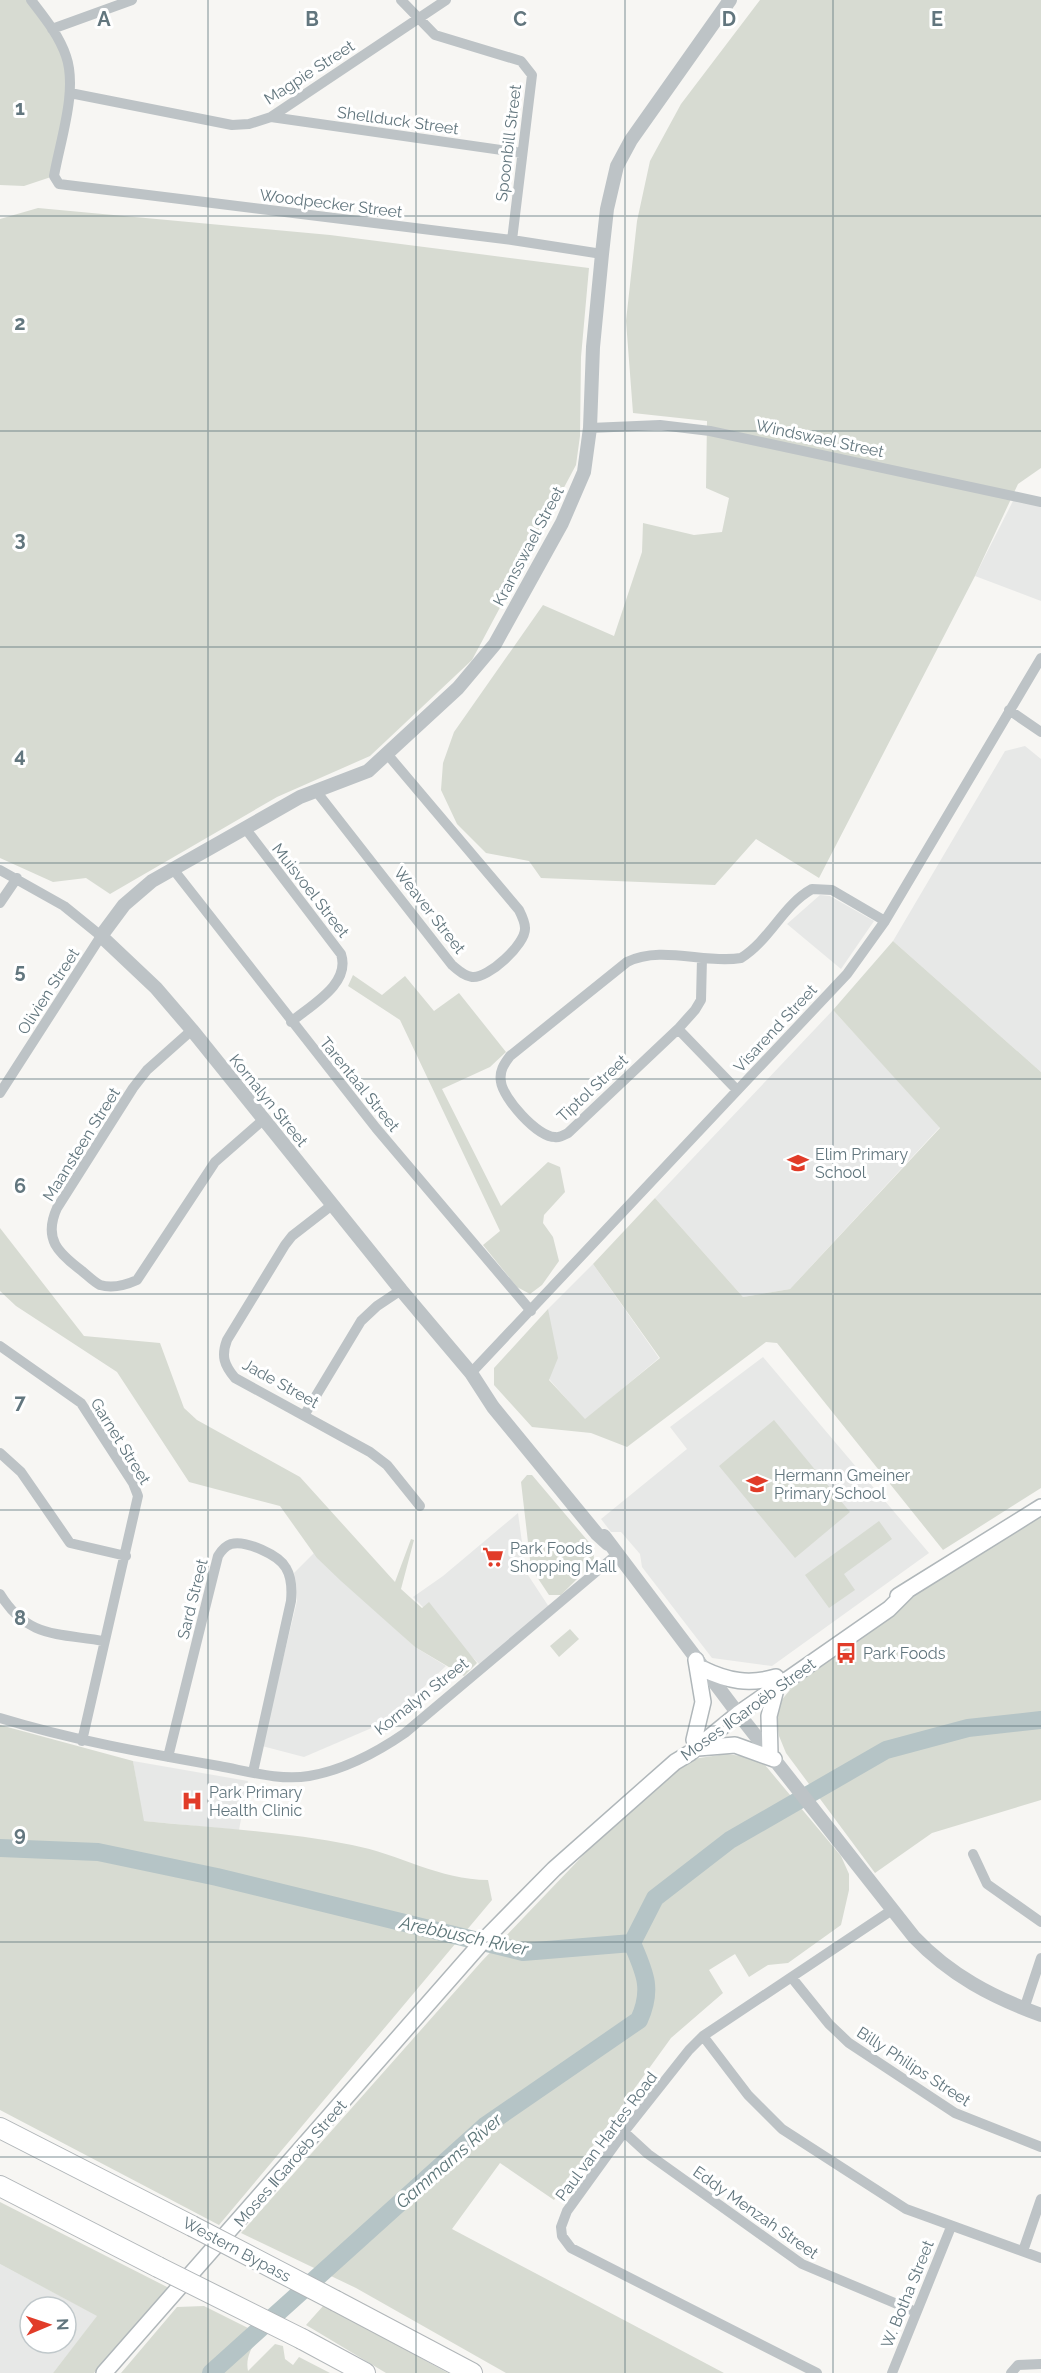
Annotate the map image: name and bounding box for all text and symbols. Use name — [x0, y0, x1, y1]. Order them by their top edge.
text: A — [97, 7, 111, 31]
text: B — [305, 7, 319, 31]
text: C — [513, 7, 527, 31]
text: D — [722, 7, 736, 31]
text: E — [931, 7, 943, 31]
street label: Magpie Street — [261, 36, 358, 109]
street label: Spoonbill Street — [492, 83, 525, 203]
text: 1 — [15, 96, 25, 120]
street label: Shellduck Street — [336, 103, 460, 139]
street label: Woodpecker Street — [258, 185, 404, 222]
text: 2 — [14, 311, 26, 335]
street label: Windswael Street — [754, 416, 886, 461]
street label: Kransswael Street — [489, 483, 568, 609]
text: 3 — [14, 527, 26, 551]
text: 4 — [14, 743, 26, 767]
street label: Muisvoel Street — [268, 840, 354, 942]
street label: Weaver Street — [390, 863, 470, 958]
street label: Olivien Street — [13, 944, 84, 1038]
text: 5 — [14, 959, 26, 983]
street label: Visarend Street — [730, 980, 821, 1076]
street label: Tarentaal Street — [316, 1033, 404, 1136]
street label: Kornalyn Street — [226, 1050, 312, 1151]
street label: Tiptol Street — [553, 1050, 632, 1126]
street label: Maansteen Street — [39, 1083, 124, 1205]
place label: Elim Primary School — [815, 1145, 908, 1182]
school or university icon: Elim Primary School — [786, 1151, 810, 1175]
text: 6 — [14, 1174, 26, 1198]
street label: Jade Street — [239, 1355, 323, 1412]
text: 7 — [14, 1390, 26, 1414]
street label: Garnet Street — [86, 1395, 155, 1488]
place label: Hermann Gmeiner Primary School — [774, 1466, 911, 1503]
school or university icon: Hermann Gmeiner Primary School — [745, 1472, 769, 1496]
place label: Park Foods Shopping Mall — [510, 1539, 617, 1576]
supermarket icon: Park Foods Shopping Mall — [481, 1545, 505, 1569]
street label: Sard Street — [173, 1556, 212, 1641]
text: 8 — [14, 1606, 26, 1630]
bus stop icon: Park Foods — [834, 1641, 858, 1665]
place label: Park Foods — [863, 1644, 946, 1663]
street label: Kornalyn Street — [371, 1654, 472, 1739]
street label: Moses ǁGaroëb Street — [677, 1654, 820, 1765]
place label: Park Primary Health Clinic — [209, 1783, 303, 1820]
hospital icon: Park Primary Health Clinic — [180, 1789, 204, 1813]
text: 9 — [14, 1822, 26, 1846]
water label: Arebbusch River — [397, 1911, 531, 1960]
street label: Billy Philips Street — [853, 2023, 975, 2111]
street label: Paul van Hartes Road — [552, 2068, 661, 2205]
street label: Moses ǁGaroëb Street — [230, 2096, 351, 2231]
water label: Gammams River — [391, 2108, 507, 2212]
street label: Eddy Menzah Street — [689, 2162, 823, 2263]
street label: Western Bypass — [179, 2213, 294, 2286]
street label: W. Botha Street — [877, 2237, 938, 2351]
north arrow — [18, 2295, 78, 2355]
text: N — [53, 2318, 72, 2331]

